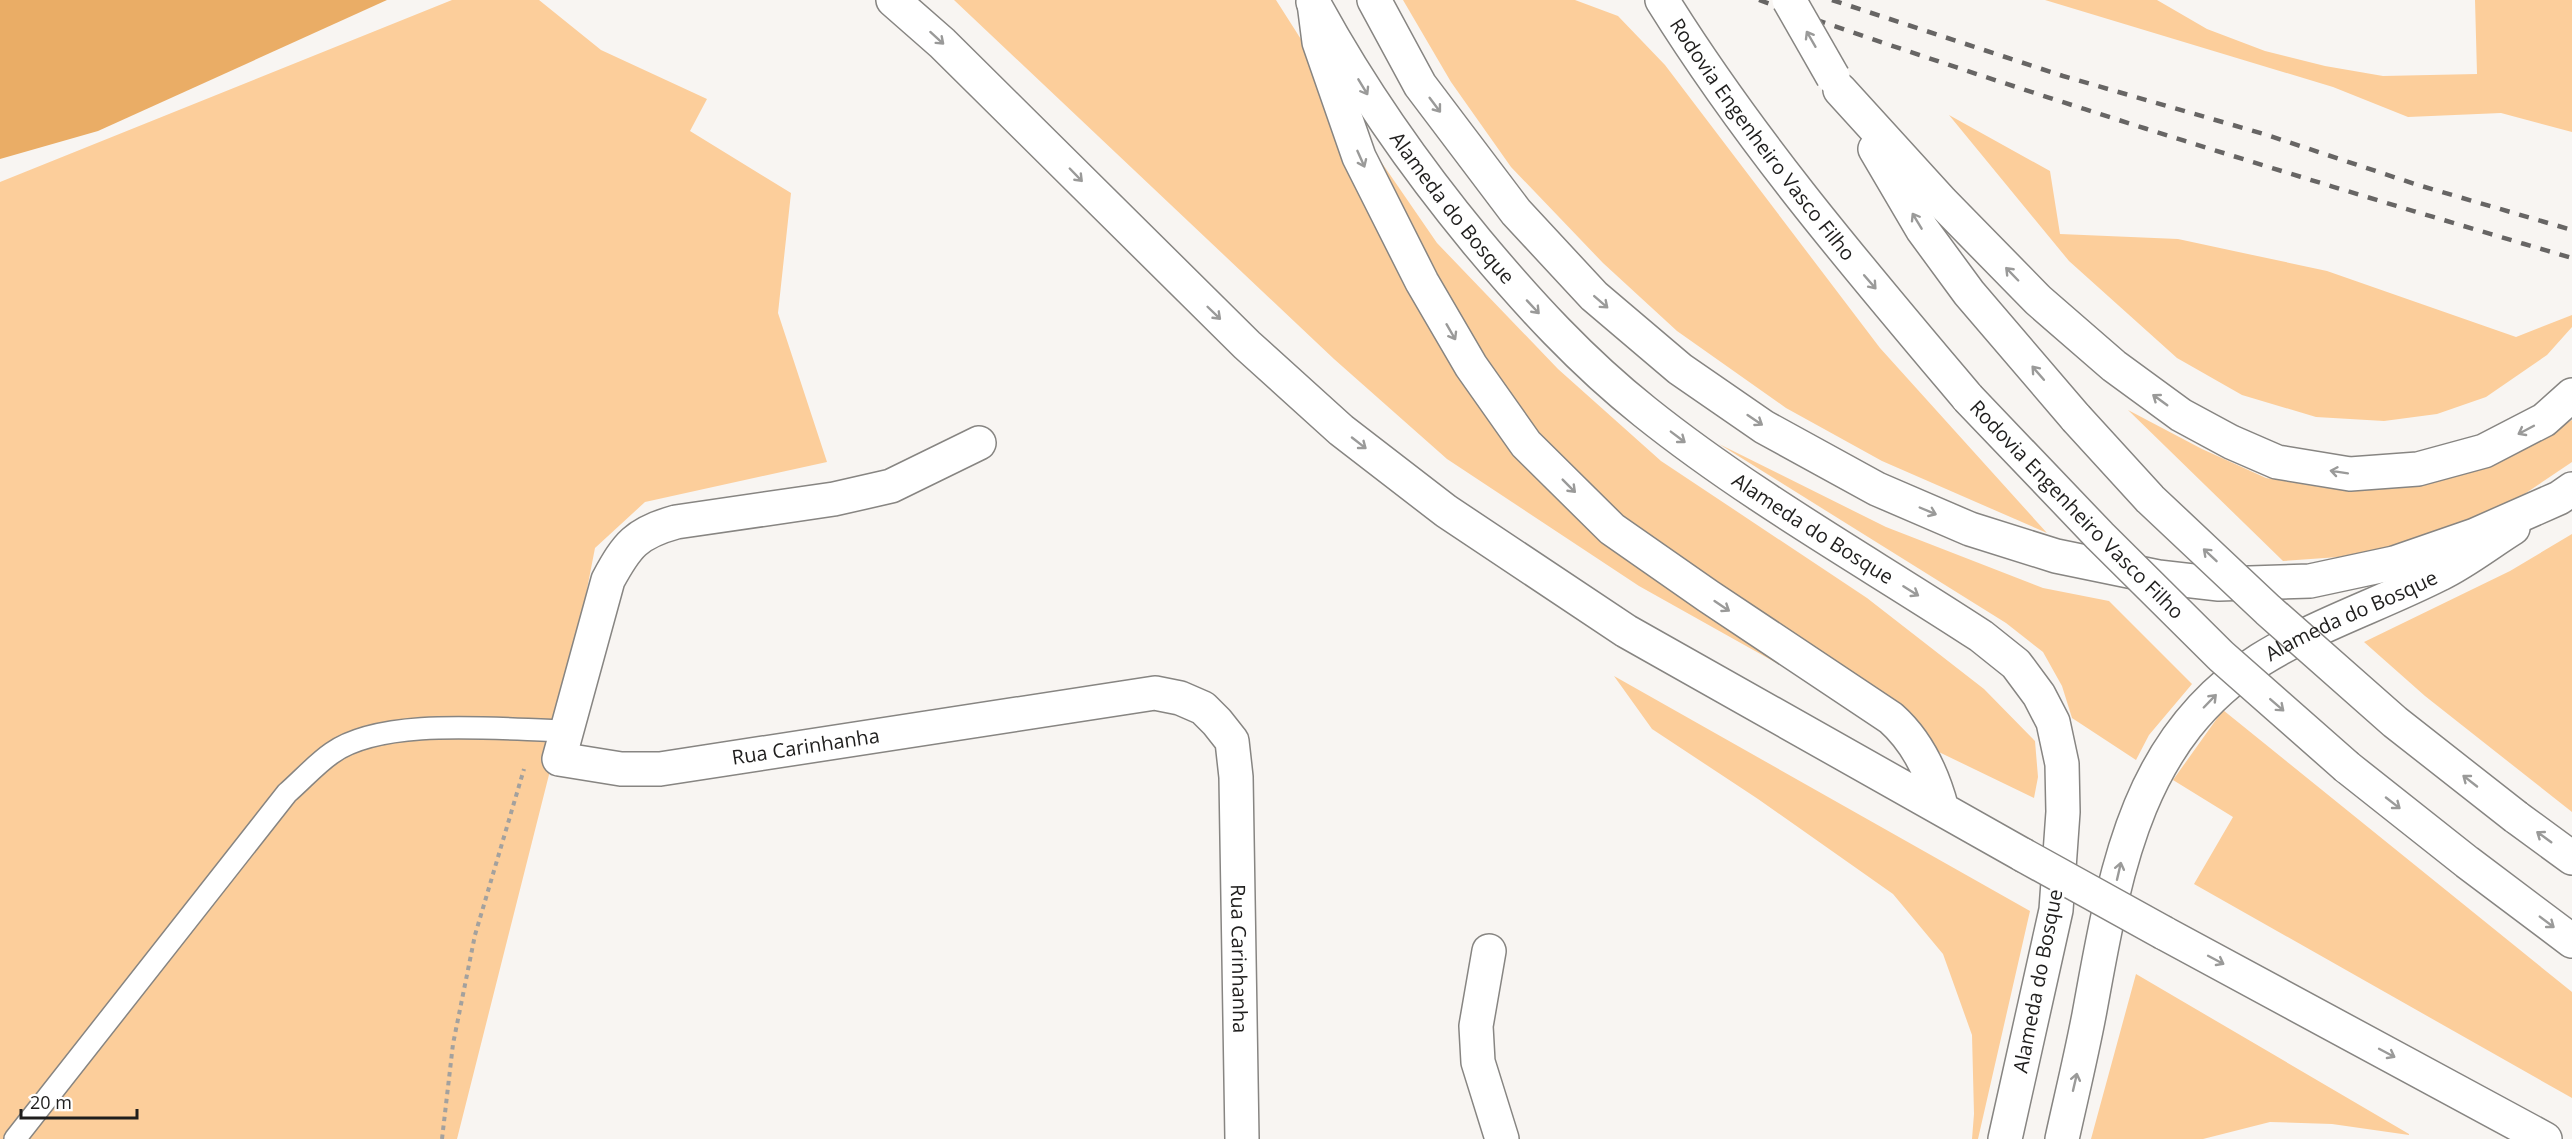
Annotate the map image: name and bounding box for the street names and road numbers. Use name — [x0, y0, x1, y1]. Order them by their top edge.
street label: Rodovia Engenheiro Vasco Filho — [1664, 13, 1862, 266]
street label: Alameda do Bosque — [1384, 126, 1521, 290]
street label: Rodovia Engenheiro Vasco Filho — [1964, 394, 2190, 625]
street label: Alameda do Bosque — [1727, 466, 1899, 590]
street label: Alameda do Bosque — [2260, 563, 2442, 667]
street label: Rua Carinhanha — [730, 721, 881, 771]
street label: Rua Carinhanha — [1225, 884, 1254, 1034]
street label: Alameda do Bosque — [2006, 887, 2069, 1075]

